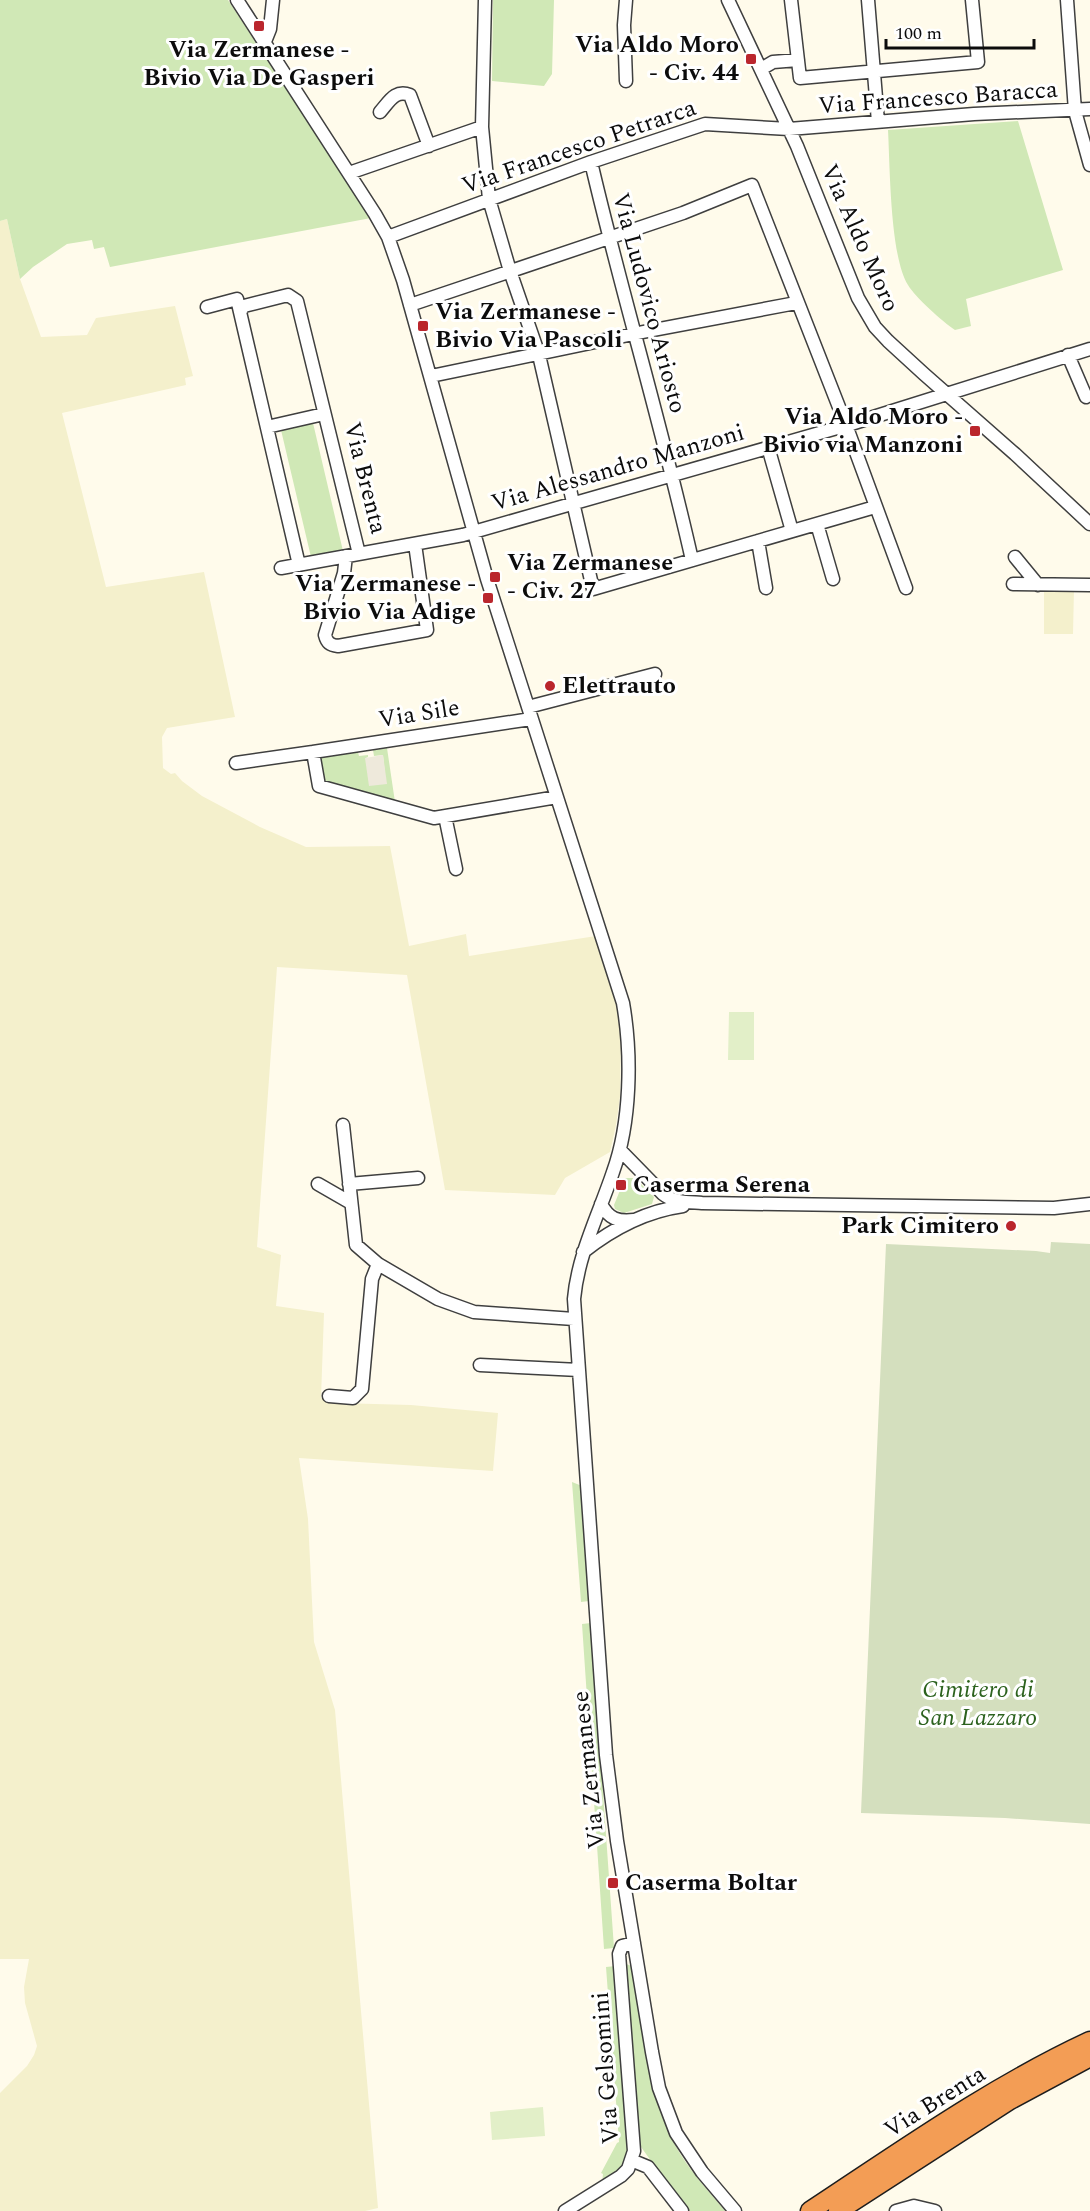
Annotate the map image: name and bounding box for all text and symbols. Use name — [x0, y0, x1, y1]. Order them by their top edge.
scale bar — [886, 12, 1034, 50]
marker: Via Zermanese - Bivio Via De Gasperi — [252, 19, 266, 33]
text: 100 m — [895, 20, 942, 47]
place label: Via Aldo Moro - Civ. 44 — [575, 27, 740, 91]
place label: Via Zermanese - Bivio Via De Gasperi — [143, 32, 375, 96]
marker: Via Aldo Moro - Civ. 44 — [744, 52, 758, 66]
street label: Via Francesco Baracca — [817, 72, 1059, 124]
street label: Via Francesco Petrarca — [457, 90, 701, 204]
street label: Via Aldo Moro — [811, 158, 909, 318]
street label: Via Ludovico Ariosto — [602, 189, 696, 417]
place label: Via Zermanese - Bivio Via Pascoli — [435, 294, 622, 358]
marker: Via Zermanese - Bivio Via Pascoli — [416, 319, 430, 333]
place label: Via Aldo Moro - Bivio via Manzoni — [762, 399, 963, 463]
street label: Via Alessandro Manzoni — [487, 415, 749, 521]
street label: Via Brenta — [334, 418, 396, 538]
marker: Via Aldo Moro - Bivio via Manzoni — [968, 424, 982, 438]
place label: Via Zermanese - Civ. 27 — [507, 545, 673, 609]
place label: Via Zermanese - Bivio Via Adige — [295, 566, 476, 630]
marker: Via Zermanese - Civ. 27 — [488, 570, 502, 584]
marker: Via Zermanese - Bivio Via Adige — [481, 591, 495, 605]
place label: Elettrauto — [562, 668, 676, 704]
marker: Elettrauto — [543, 679, 557, 693]
street label: Via Sile — [376, 690, 462, 738]
place label: Caserma Serena — [633, 1167, 811, 1203]
marker: Caserma Serena — [614, 1178, 628, 1192]
place label: Park Cimitero — [841, 1208, 999, 1244]
marker: Park Cimitero — [1004, 1219, 1018, 1233]
park label: Cimitero di San Lazzaro — [919, 1672, 1037, 1736]
street label: Via Zermanese — [563, 1689, 615, 1851]
place label: Caserma Boltar — [625, 1865, 798, 1901]
marker: Caserma Boltar — [606, 1876, 620, 1890]
street label: Via Gelsomini — [583, 1991, 629, 2145]
street label: Via Brenta — [877, 2056, 993, 2148]

